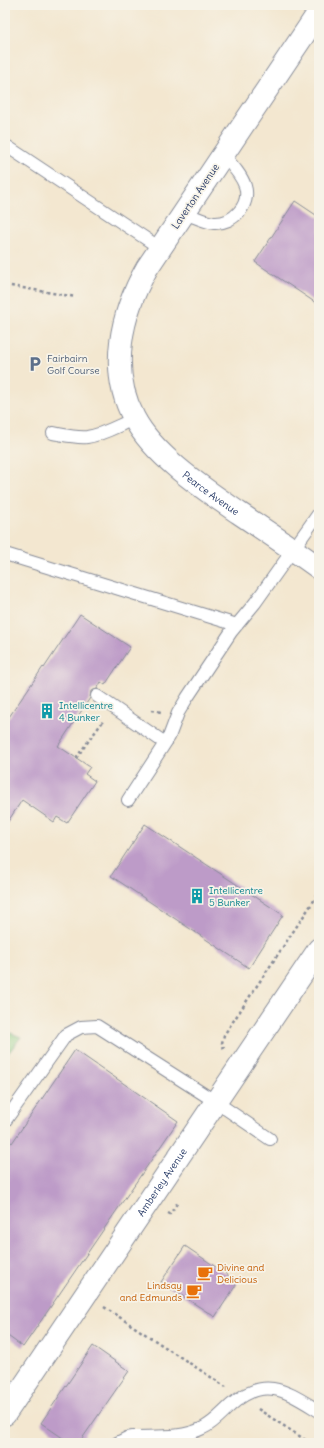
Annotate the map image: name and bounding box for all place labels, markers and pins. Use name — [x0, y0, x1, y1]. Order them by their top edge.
place label: Fairbairn Golf Course — [47, 352, 100, 377]
parking icon: Fairbairn Golf Course — [26, 355, 44, 373]
place label: Intellicentre 4 Bunker — [59, 699, 113, 724]
building icon: Intellicentre 4 Bunker — [38, 702, 56, 720]
place label: Intellicentre 5 Bunker — [209, 884, 263, 909]
building icon: Intellicentre 5 Bunker — [188, 887, 206, 905]
place label: Divine and Delicious — [217, 1261, 264, 1286]
cafe icon: Divine and Delicious — [196, 1264, 214, 1282]
place label: Lindsay and Edmunds — [120, 1279, 182, 1304]
cafe icon: Lindsay and Edmunds — [185, 1282, 203, 1300]

